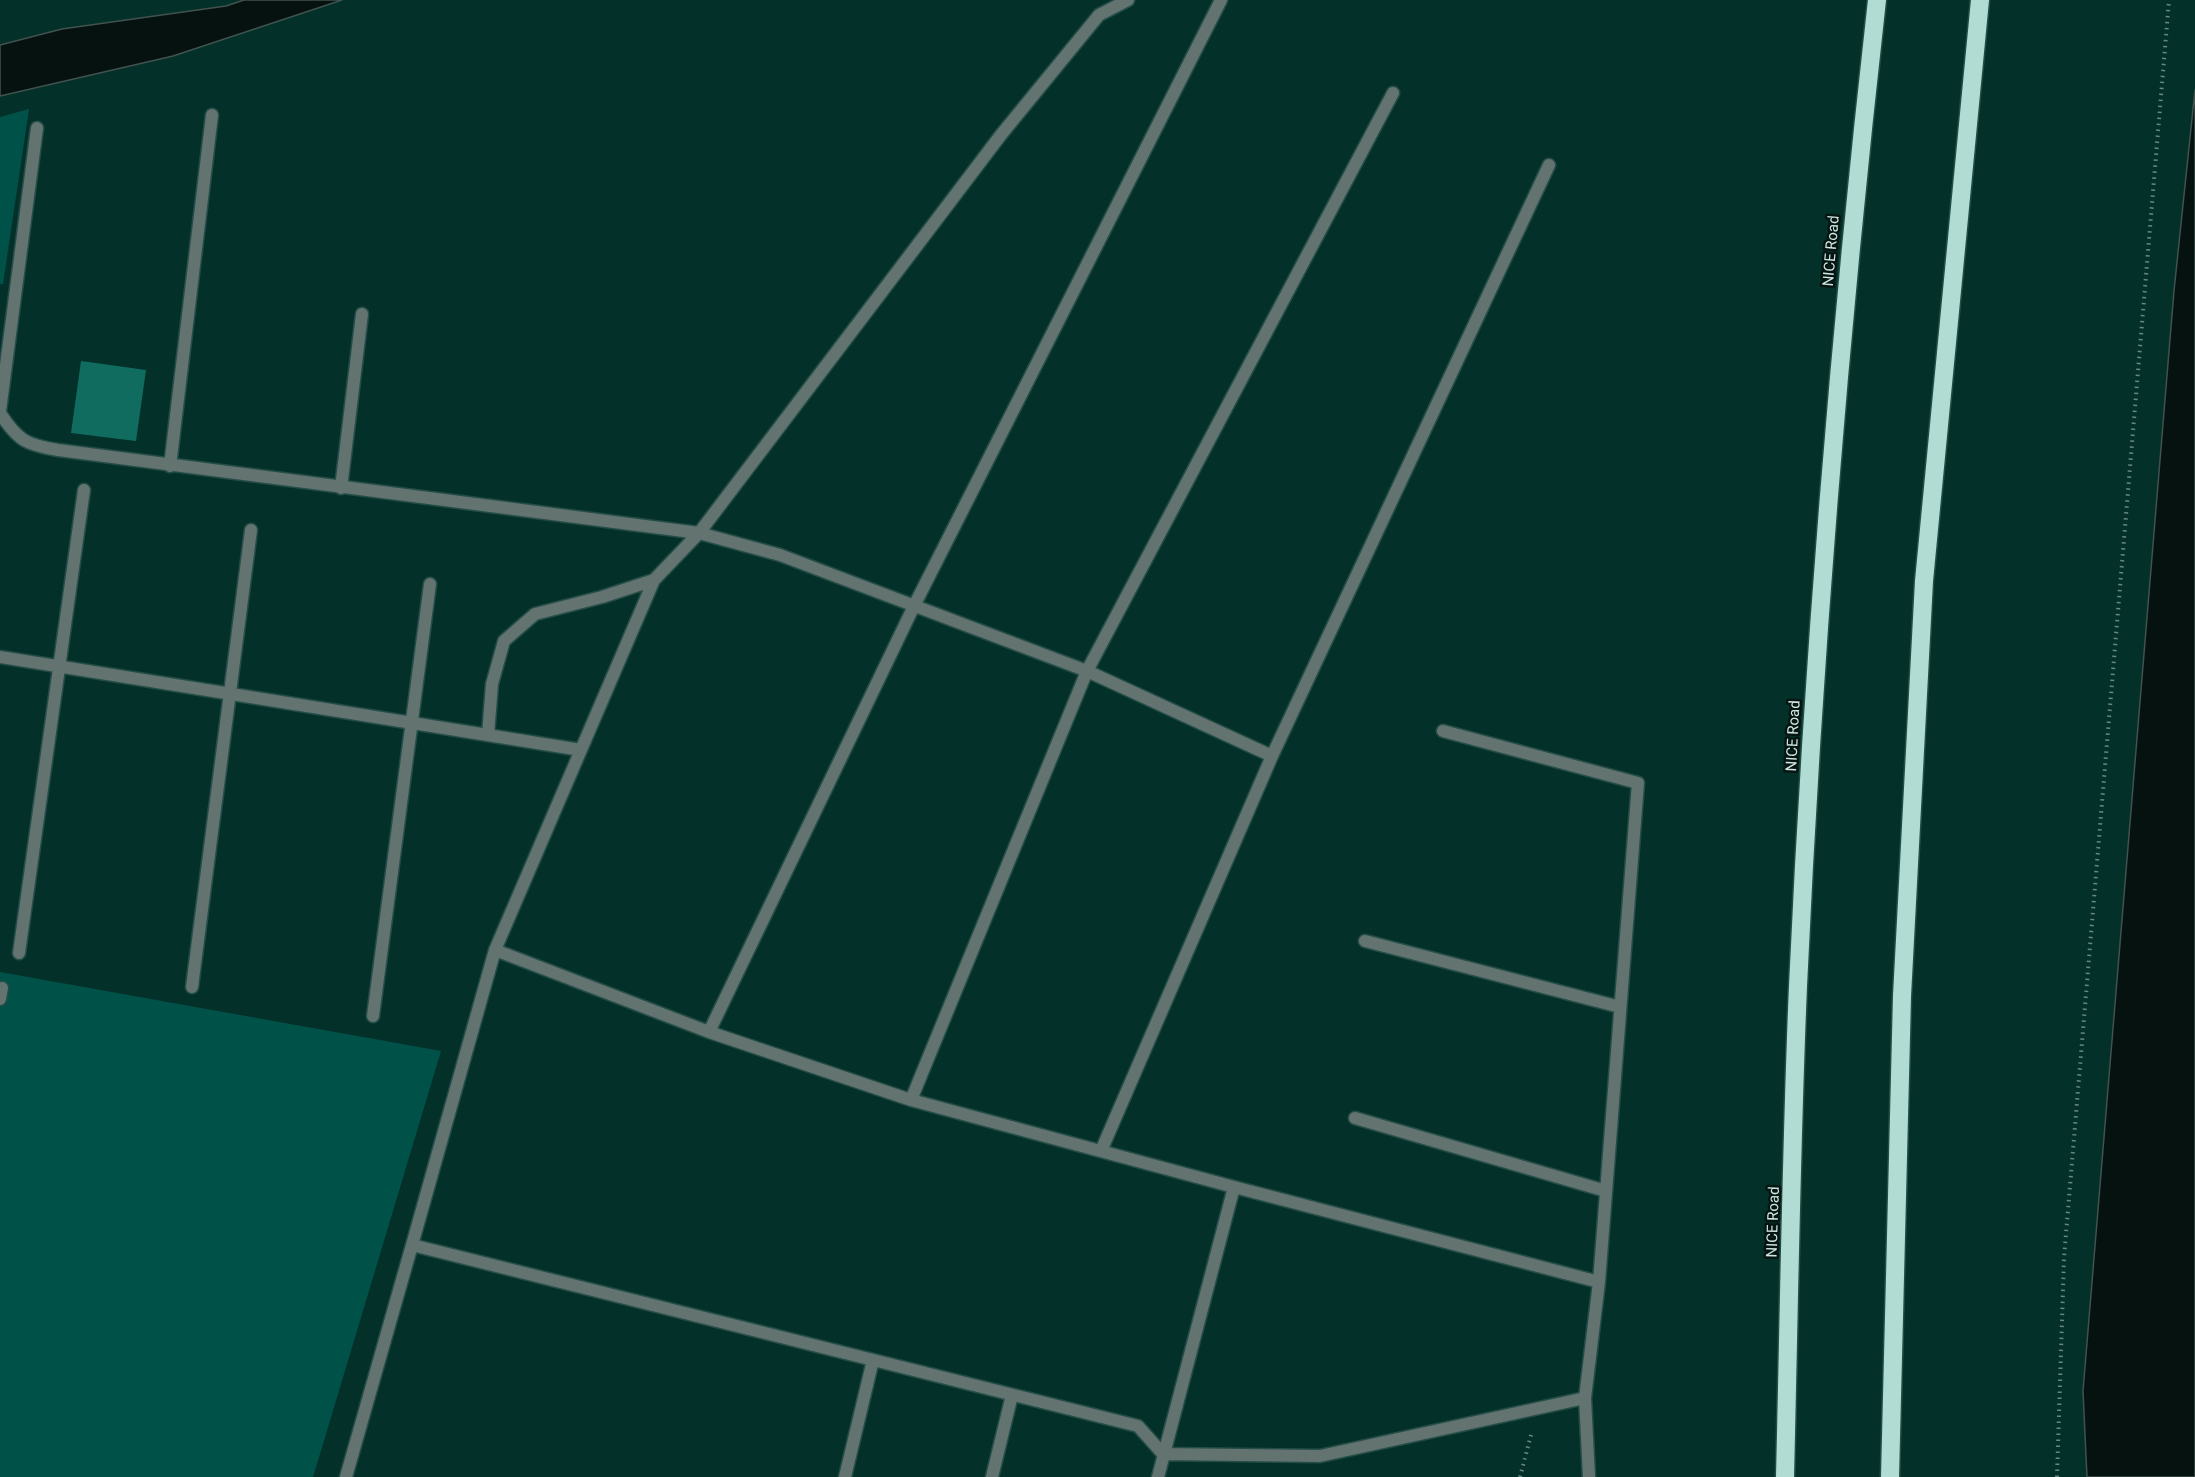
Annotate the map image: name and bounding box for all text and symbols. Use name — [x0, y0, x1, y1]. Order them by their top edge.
street label: NICE Road — [1820, 215, 1844, 287]
street label: NICE Road — [1783, 700, 1805, 772]
street label: NICE Road — [1764, 1186, 1784, 1258]

